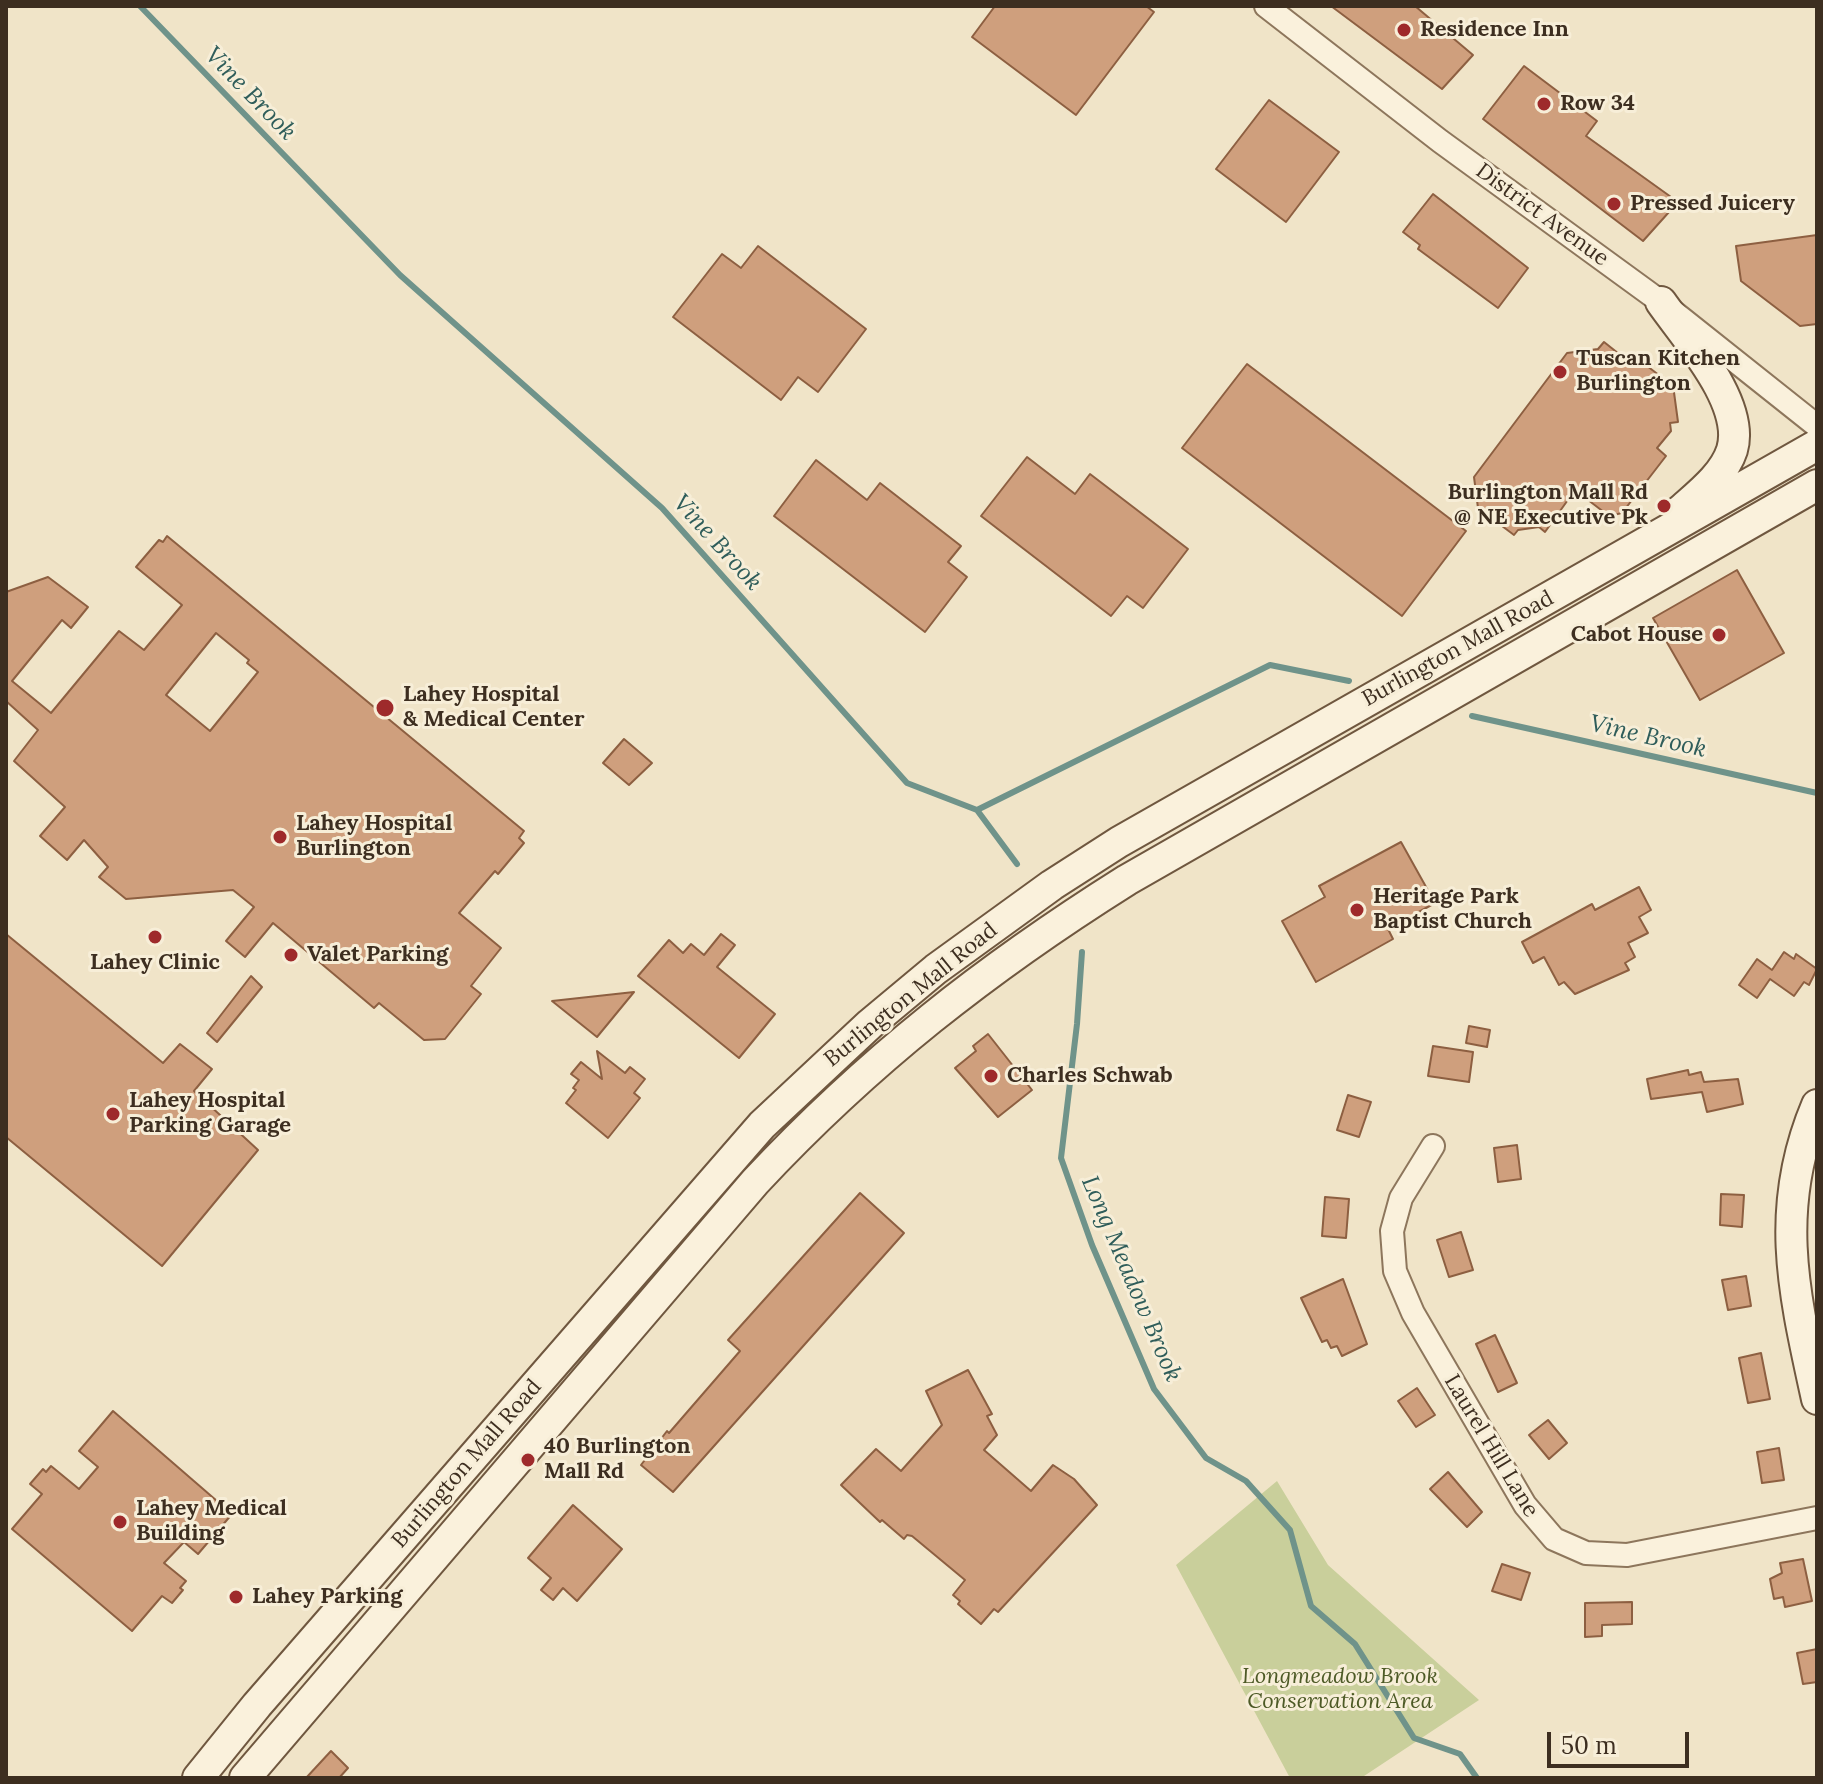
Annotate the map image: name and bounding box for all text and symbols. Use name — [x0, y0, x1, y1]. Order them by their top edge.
place label: Residence Inn — [1420, 17, 1569, 43]
marker: Residence Inn — [1395, 21, 1413, 39]
water label: Vine Brook — [198, 41, 302, 147]
place label: Row 34 — [1560, 91, 1635, 117]
marker: Row 34 — [1535, 95, 1553, 113]
street label: District Avenue — [1471, 158, 1613, 272]
place label: Pressed Juicery — [1630, 191, 1795, 217]
marker: Pressed Juicery — [1605, 195, 1623, 213]
place label: Tuscan Kitchen Burlington — [1576, 346, 1740, 398]
marker: Tuscan Kitchen Burlington — [1551, 363, 1569, 381]
place label: Burlington Mall Rd @ NE Executive Pk — [1447, 480, 1648, 532]
water label: Vine Brook — [666, 489, 768, 597]
marker: Burlington Mall Rd @ NE Executive Pk — [1655, 497, 1673, 515]
street label: Burlington Mall Road — [1358, 585, 1558, 713]
place label: Cabot House — [1571, 622, 1703, 648]
marker: Cabot House — [1710, 626, 1728, 644]
place label: Lahey Hospital & Medical Center — [403, 682, 584, 734]
marker: Lahey Hospital & Medical Center — [374, 697, 396, 719]
water label: Vine Brook — [1587, 710, 1709, 764]
place label: Lahey Hospital Burlington — [296, 811, 452, 862]
marker: Lahey Hospital Burlington — [271, 828, 289, 846]
place label: Heritage Park Baptist Church — [1373, 884, 1532, 936]
marker: Heritage Park Baptist Church — [1348, 901, 1366, 919]
street label: Burlington Mall Road — [819, 917, 1003, 1073]
marker: Lahey Clinic — [146, 928, 164, 946]
place label: Valet Parking — [307, 942, 448, 968]
marker: Valet Parking — [282, 946, 300, 964]
place label: Lahey Clinic — [90, 950, 220, 976]
place label: Charles Schwab — [1007, 1063, 1173, 1089]
marker: Charles Schwab — [982, 1067, 1000, 1085]
place label: Lahey Hospital Parking Garage — [129, 1088, 291, 1140]
marker: Lahey Hospital Parking Garage — [104, 1105, 122, 1123]
water label: Long Meadow Brook — [1075, 1172, 1187, 1386]
street label: Laurel Hill Lane — [1438, 1370, 1544, 1522]
street label: Burlington Mall Road — [387, 1374, 547, 1554]
place label: 40 Burlington Mall Rd — [544, 1434, 690, 1486]
marker: 40 Burlington Mall Rd — [519, 1451, 537, 1469]
place label: Lahey Medical Building — [136, 1496, 287, 1548]
marker: Lahey Medical Building — [111, 1513, 129, 1531]
place label: Lahey Parking — [252, 1584, 402, 1610]
marker: Lahey Parking — [227, 1588, 245, 1606]
park label: Longmeadow Brook Conservation Area — [1242, 1664, 1438, 1716]
scale bar — [1551, 1716, 1693, 1766]
text: 50 m — [1561, 1730, 1617, 1761]

